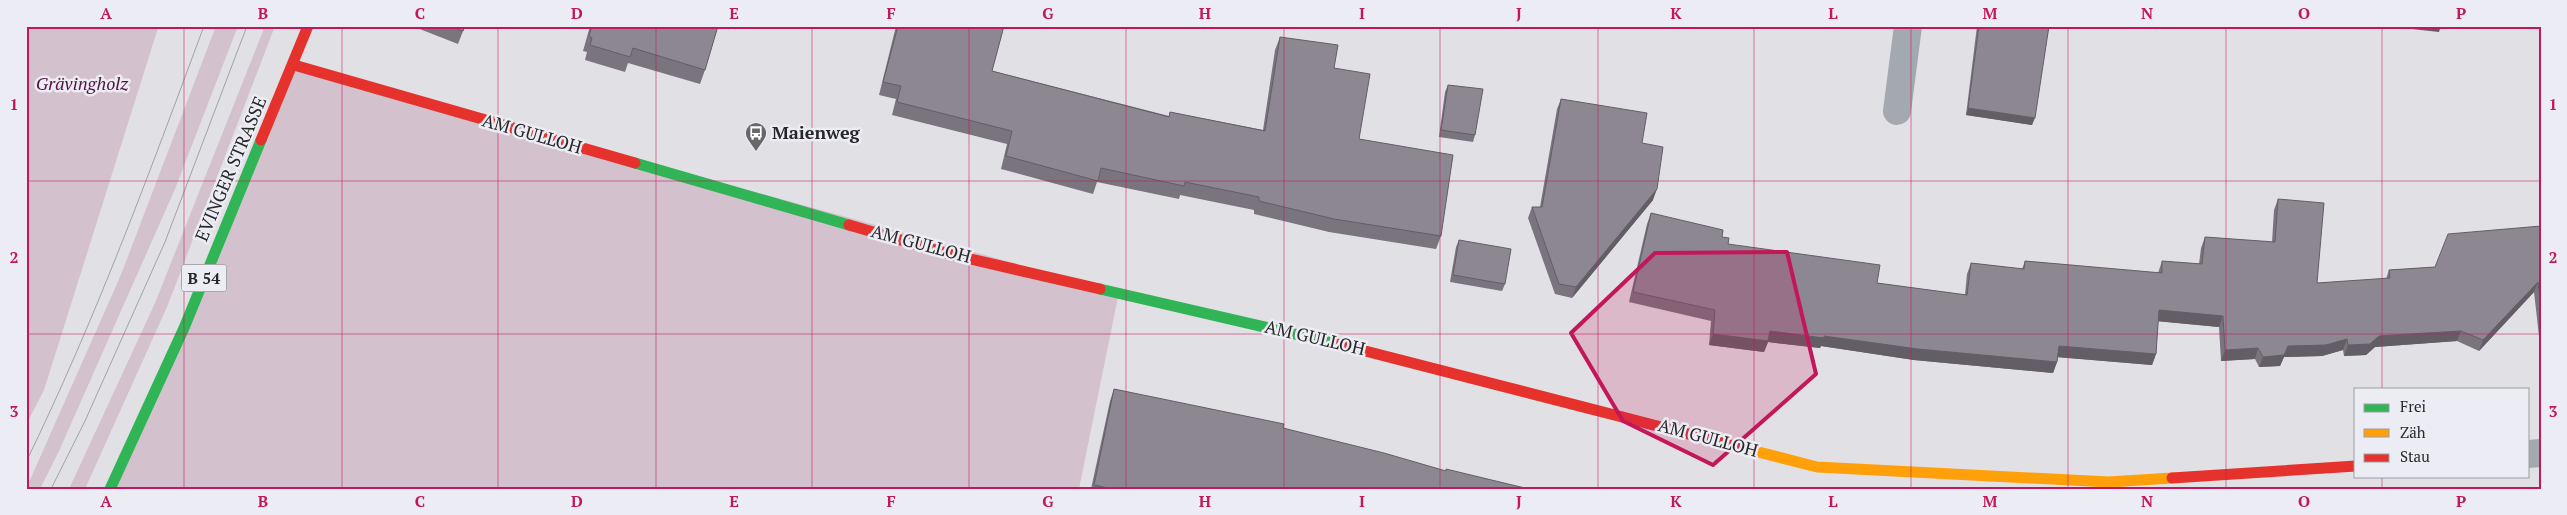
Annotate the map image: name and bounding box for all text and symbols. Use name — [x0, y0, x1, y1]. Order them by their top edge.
text: A — [100, 2, 112, 24]
text: B — [258, 2, 268, 24]
text: C — [415, 2, 425, 24]
text: D — [571, 2, 583, 24]
text: E — [729, 2, 739, 24]
text: F — [886, 2, 896, 24]
text: G — [1042, 2, 1054, 24]
text: H — [1199, 2, 1211, 24]
text: I — [1359, 2, 1365, 24]
text: J — [1516, 2, 1522, 24]
text: K — [1670, 2, 1682, 24]
text: L — [1828, 2, 1838, 24]
text: M — [1983, 2, 1998, 24]
text: N — [2141, 2, 2153, 24]
text: O — [2298, 2, 2310, 24]
text: P — [2456, 2, 2466, 24]
park label: Grävingholz — [36, 71, 129, 95]
street label: EVINGER STRASSE — [189, 92, 271, 245]
text: 1 — [9, 93, 19, 115]
text: 1 — [2548, 93, 2558, 115]
street label: AM GULLOH — [480, 107, 585, 159]
place label: Maienweg — [772, 120, 861, 144]
bus stop icon: Maienweg — [744, 121, 768, 152]
street label: AM GULLOH — [869, 218, 974, 268]
text: 2 — [9, 246, 19, 268]
text: 2 — [2548, 246, 2558, 268]
road number: B 54 — [182, 264, 226, 292]
street label: AM GULLOH — [1263, 314, 1368, 360]
legend — [2354, 388, 2530, 478]
text: Frei — [2400, 396, 2426, 416]
text: 3 — [9, 400, 19, 422]
text: 3 — [2548, 400, 2558, 422]
street label: AM GULLOH — [1656, 412, 1761, 462]
text: Zäh — [2400, 422, 2426, 442]
text: Stau — [2400, 446, 2430, 466]
text: A — [100, 490, 112, 512]
text: B — [258, 490, 268, 512]
text: C — [415, 490, 425, 512]
text: D — [571, 490, 583, 512]
text: E — [729, 490, 739, 512]
text: F — [886, 490, 896, 512]
text: G — [1042, 490, 1054, 512]
text: H — [1199, 490, 1211, 512]
text: I — [1359, 490, 1365, 512]
text: J — [1516, 490, 1522, 512]
text: K — [1670, 490, 1682, 512]
text: L — [1828, 490, 1838, 512]
text: M — [1983, 490, 1998, 512]
text: N — [2141, 490, 2153, 512]
text: O — [2298, 490, 2310, 512]
text: P — [2456, 490, 2466, 512]

